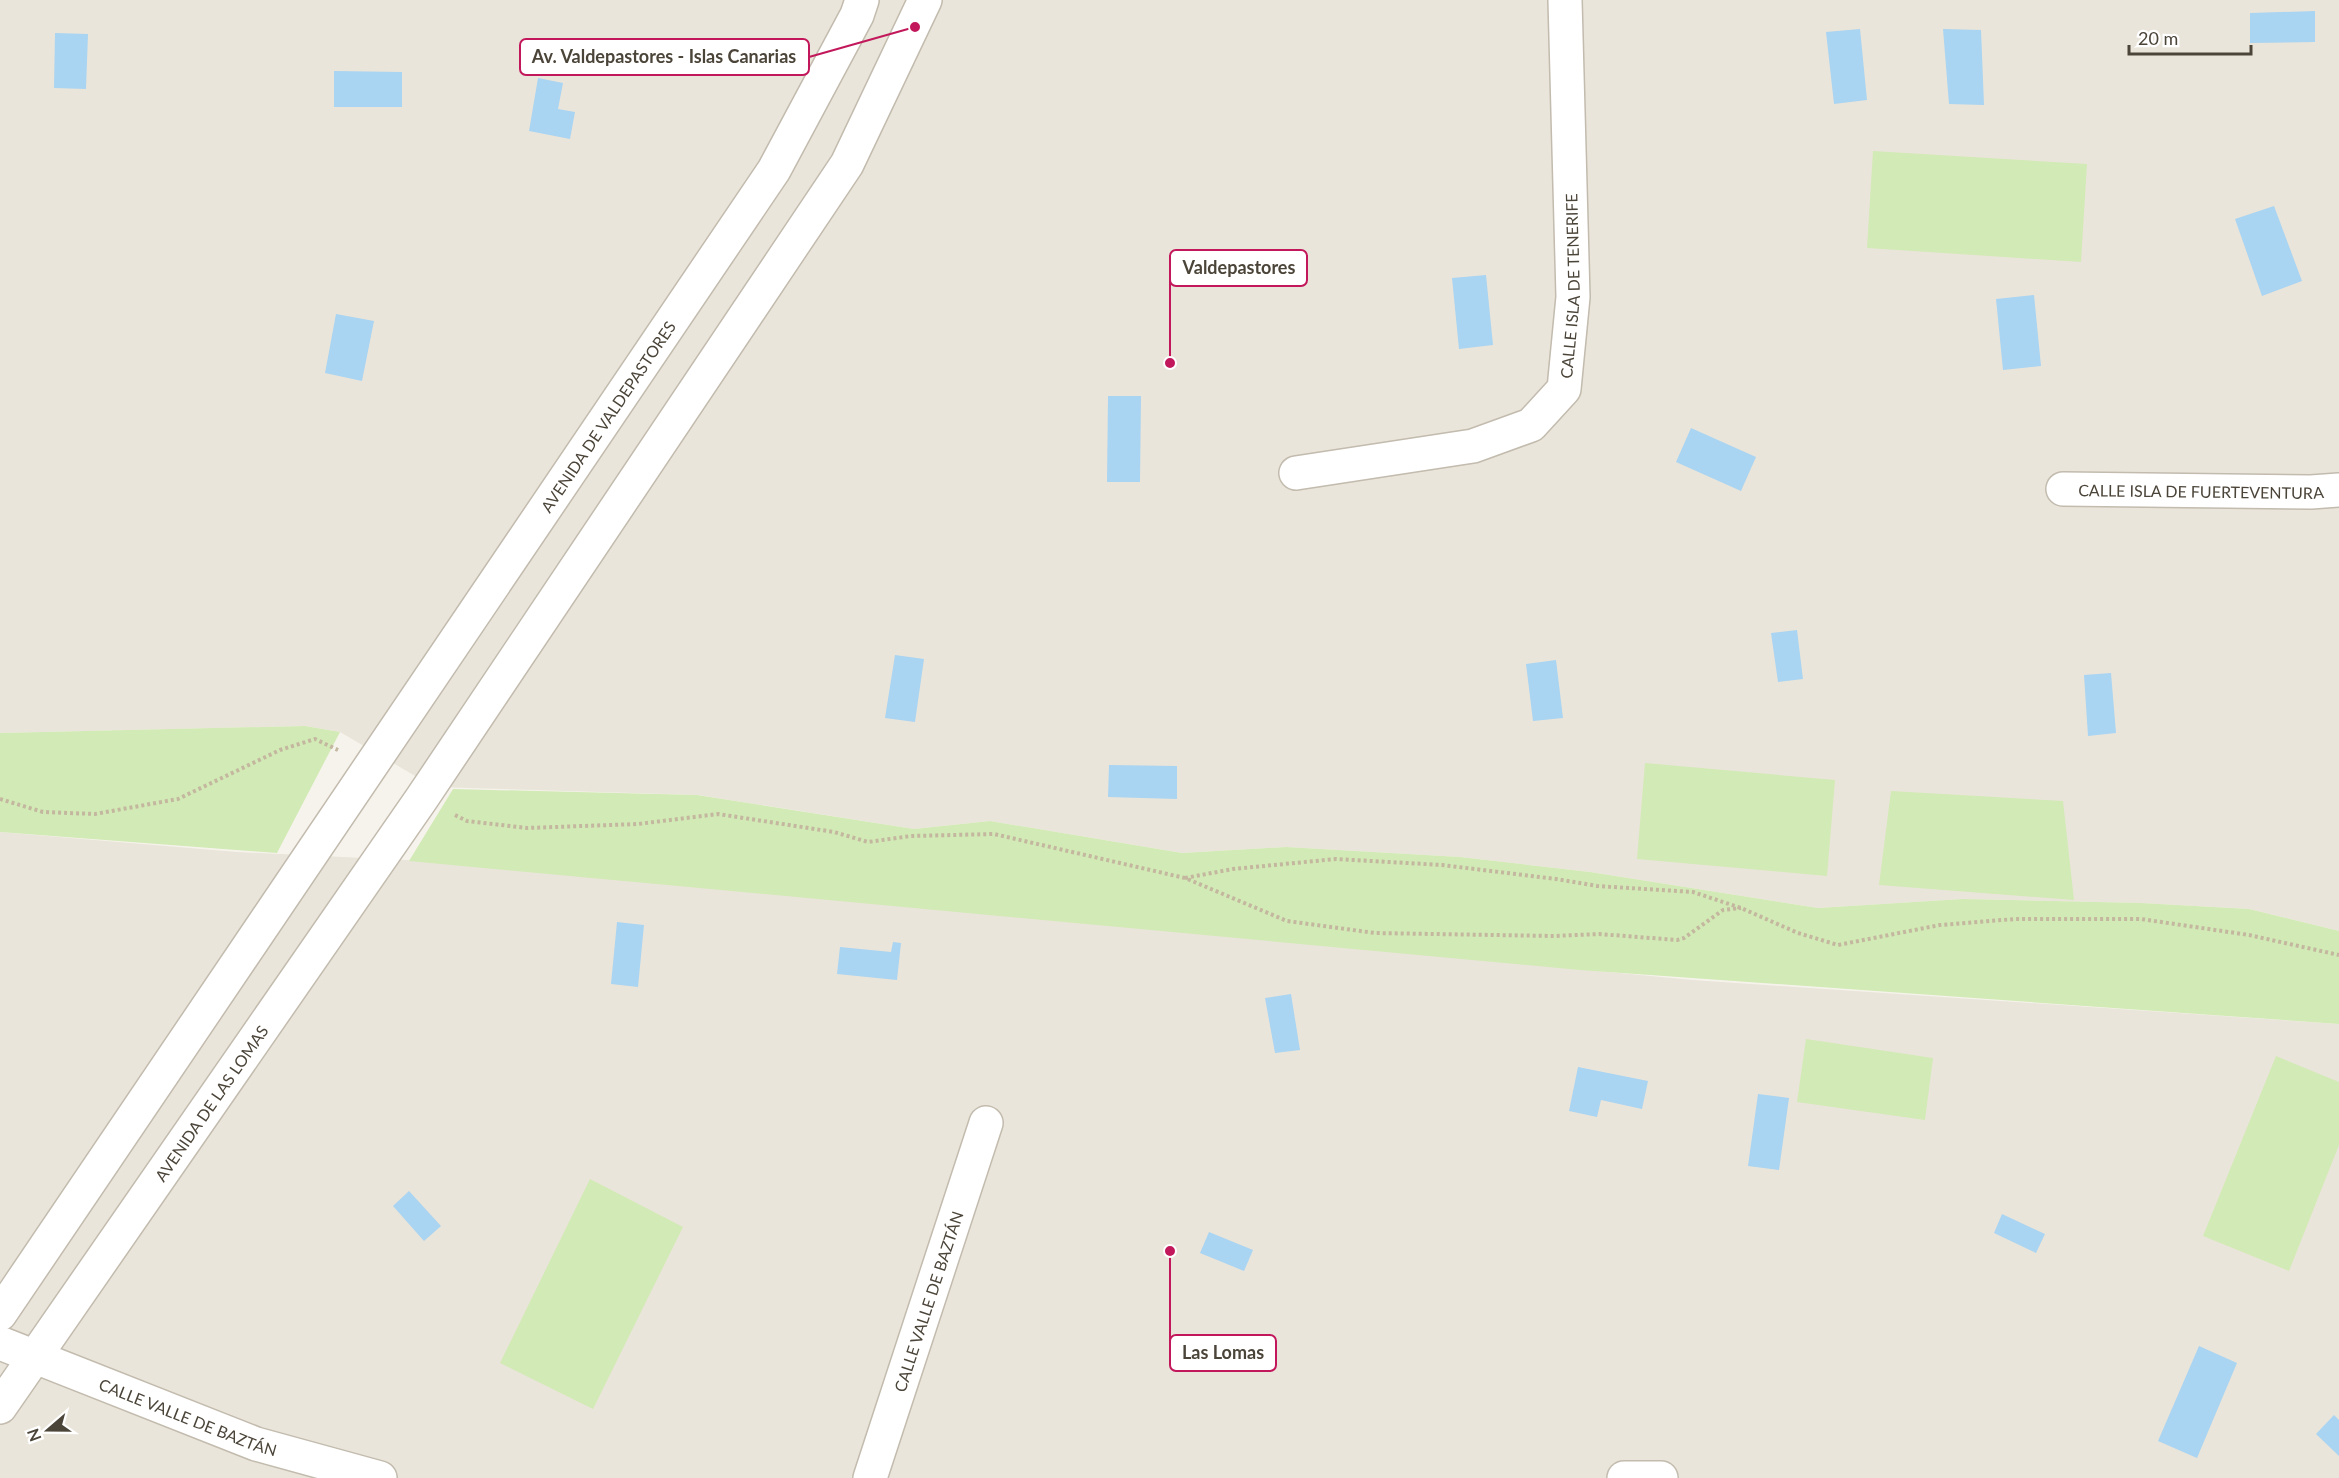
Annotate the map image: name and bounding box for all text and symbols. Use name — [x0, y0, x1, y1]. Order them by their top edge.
scale bar — [2129, 18, 2250, 56]
text: 20 m — [2138, 27, 2178, 49]
callout: Av. Valdepastores - Islas Canarias — [520, 39, 809, 75]
text: Av. Valdepastores - Islas Canarias — [531, 45, 796, 67]
street label: CALLE ISLA DE TENERIFE — [1556, 193, 1583, 379]
callout: Valdepastores — [1170, 250, 1307, 286]
text: Valdepastores — [1182, 256, 1295, 278]
street label: AVENIDA DE VALDEPASTORES — [536, 317, 679, 515]
street label: CALLE ISLA DE FUERTEVENTURA — [2078, 480, 2325, 502]
street label: AVENIDA DE LAS LOMAS — [150, 1021, 271, 1184]
street label: CALLE VALLE DE BAZTÁN — [889, 1208, 966, 1394]
callout: Las Lomas — [1170, 1335, 1276, 1371]
text: Las Lomas — [1182, 1341, 1264, 1363]
street label: CALLE VALLE DE BAZTÁN — [97, 1374, 279, 1459]
north arrow — [18, 1400, 78, 1460]
text: N — [22, 1426, 44, 1444]

